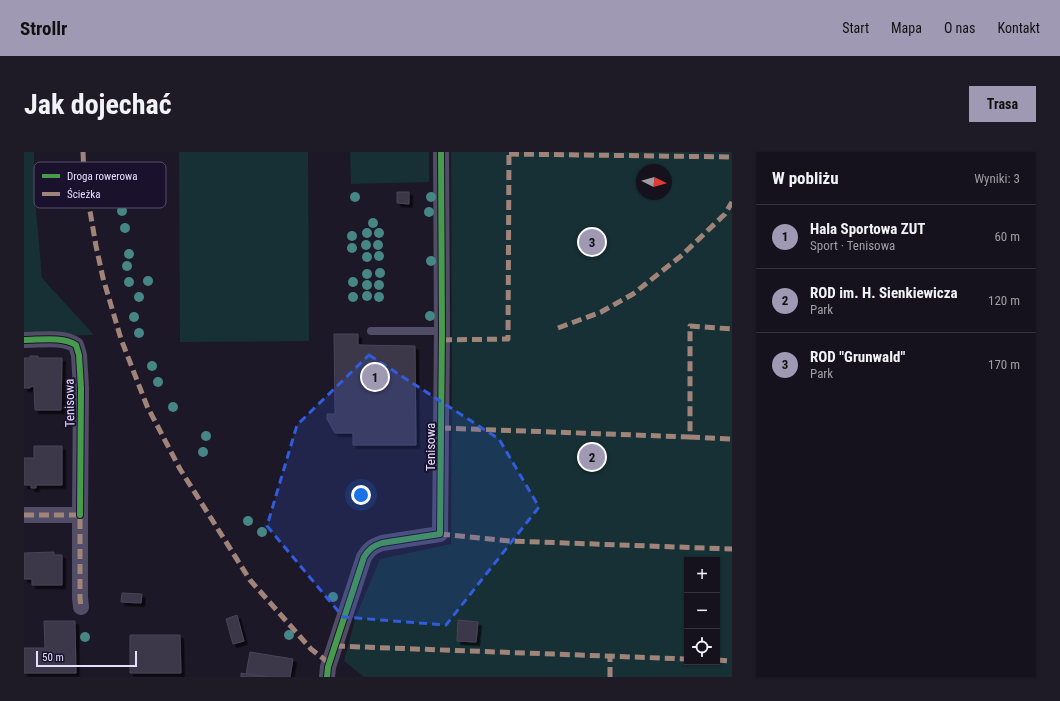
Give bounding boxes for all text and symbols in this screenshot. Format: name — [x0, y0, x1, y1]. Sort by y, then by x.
text: Strollr — [20, 17, 67, 40]
text: Start — [842, 20, 869, 36]
text: Mapa — [891, 20, 922, 36]
text: O nas — [944, 20, 975, 36]
text: Kontakt — [997, 20, 1040, 36]
button: Trasa — [969, 86, 1036, 122]
text: Jak dojechać — [24, 88, 172, 121]
legend — [34, 162, 166, 208]
north arrow — [636, 164, 672, 200]
text: W pobliżu — [772, 168, 839, 188]
text: Droga rowerowa — [67, 170, 138, 183]
text: Wyniki: 3 — [974, 171, 1020, 186]
text: Ścieżka — [67, 188, 101, 201]
text: Hala Sportowa ZUT — [810, 220, 925, 238]
pin: 3 — [579, 227, 605, 257]
text: 1 — [782, 229, 788, 244]
text: 60 m — [994, 229, 1020, 244]
text: Sport · Tenisowa — [810, 238, 895, 253]
text: ROD im. H. Sienkiewicza — [810, 284, 958, 302]
text: 2 — [782, 293, 788, 308]
text: 120 m — [988, 293, 1020, 308]
text: Park — [810, 302, 833, 317]
text: ROD "Grunwald" — [810, 348, 905, 366]
text: 3 — [782, 357, 788, 372]
text: 170 m — [988, 357, 1020, 372]
pin: 1 — [362, 362, 388, 392]
text: Park — [810, 366, 833, 381]
street label: Tenisowa — [62, 379, 77, 427]
street label: Tenisowa — [423, 423, 438, 471]
pin: 2 — [579, 442, 605, 472]
your location — [351, 485, 371, 505]
map controls — [684, 557, 720, 665]
button: + — [684, 557, 720, 593]
button: − — [684, 593, 720, 629]
button: locate — [684, 629, 720, 665]
scale bar — [36, 649, 137, 668]
text: 50 m — [42, 651, 64, 664]

